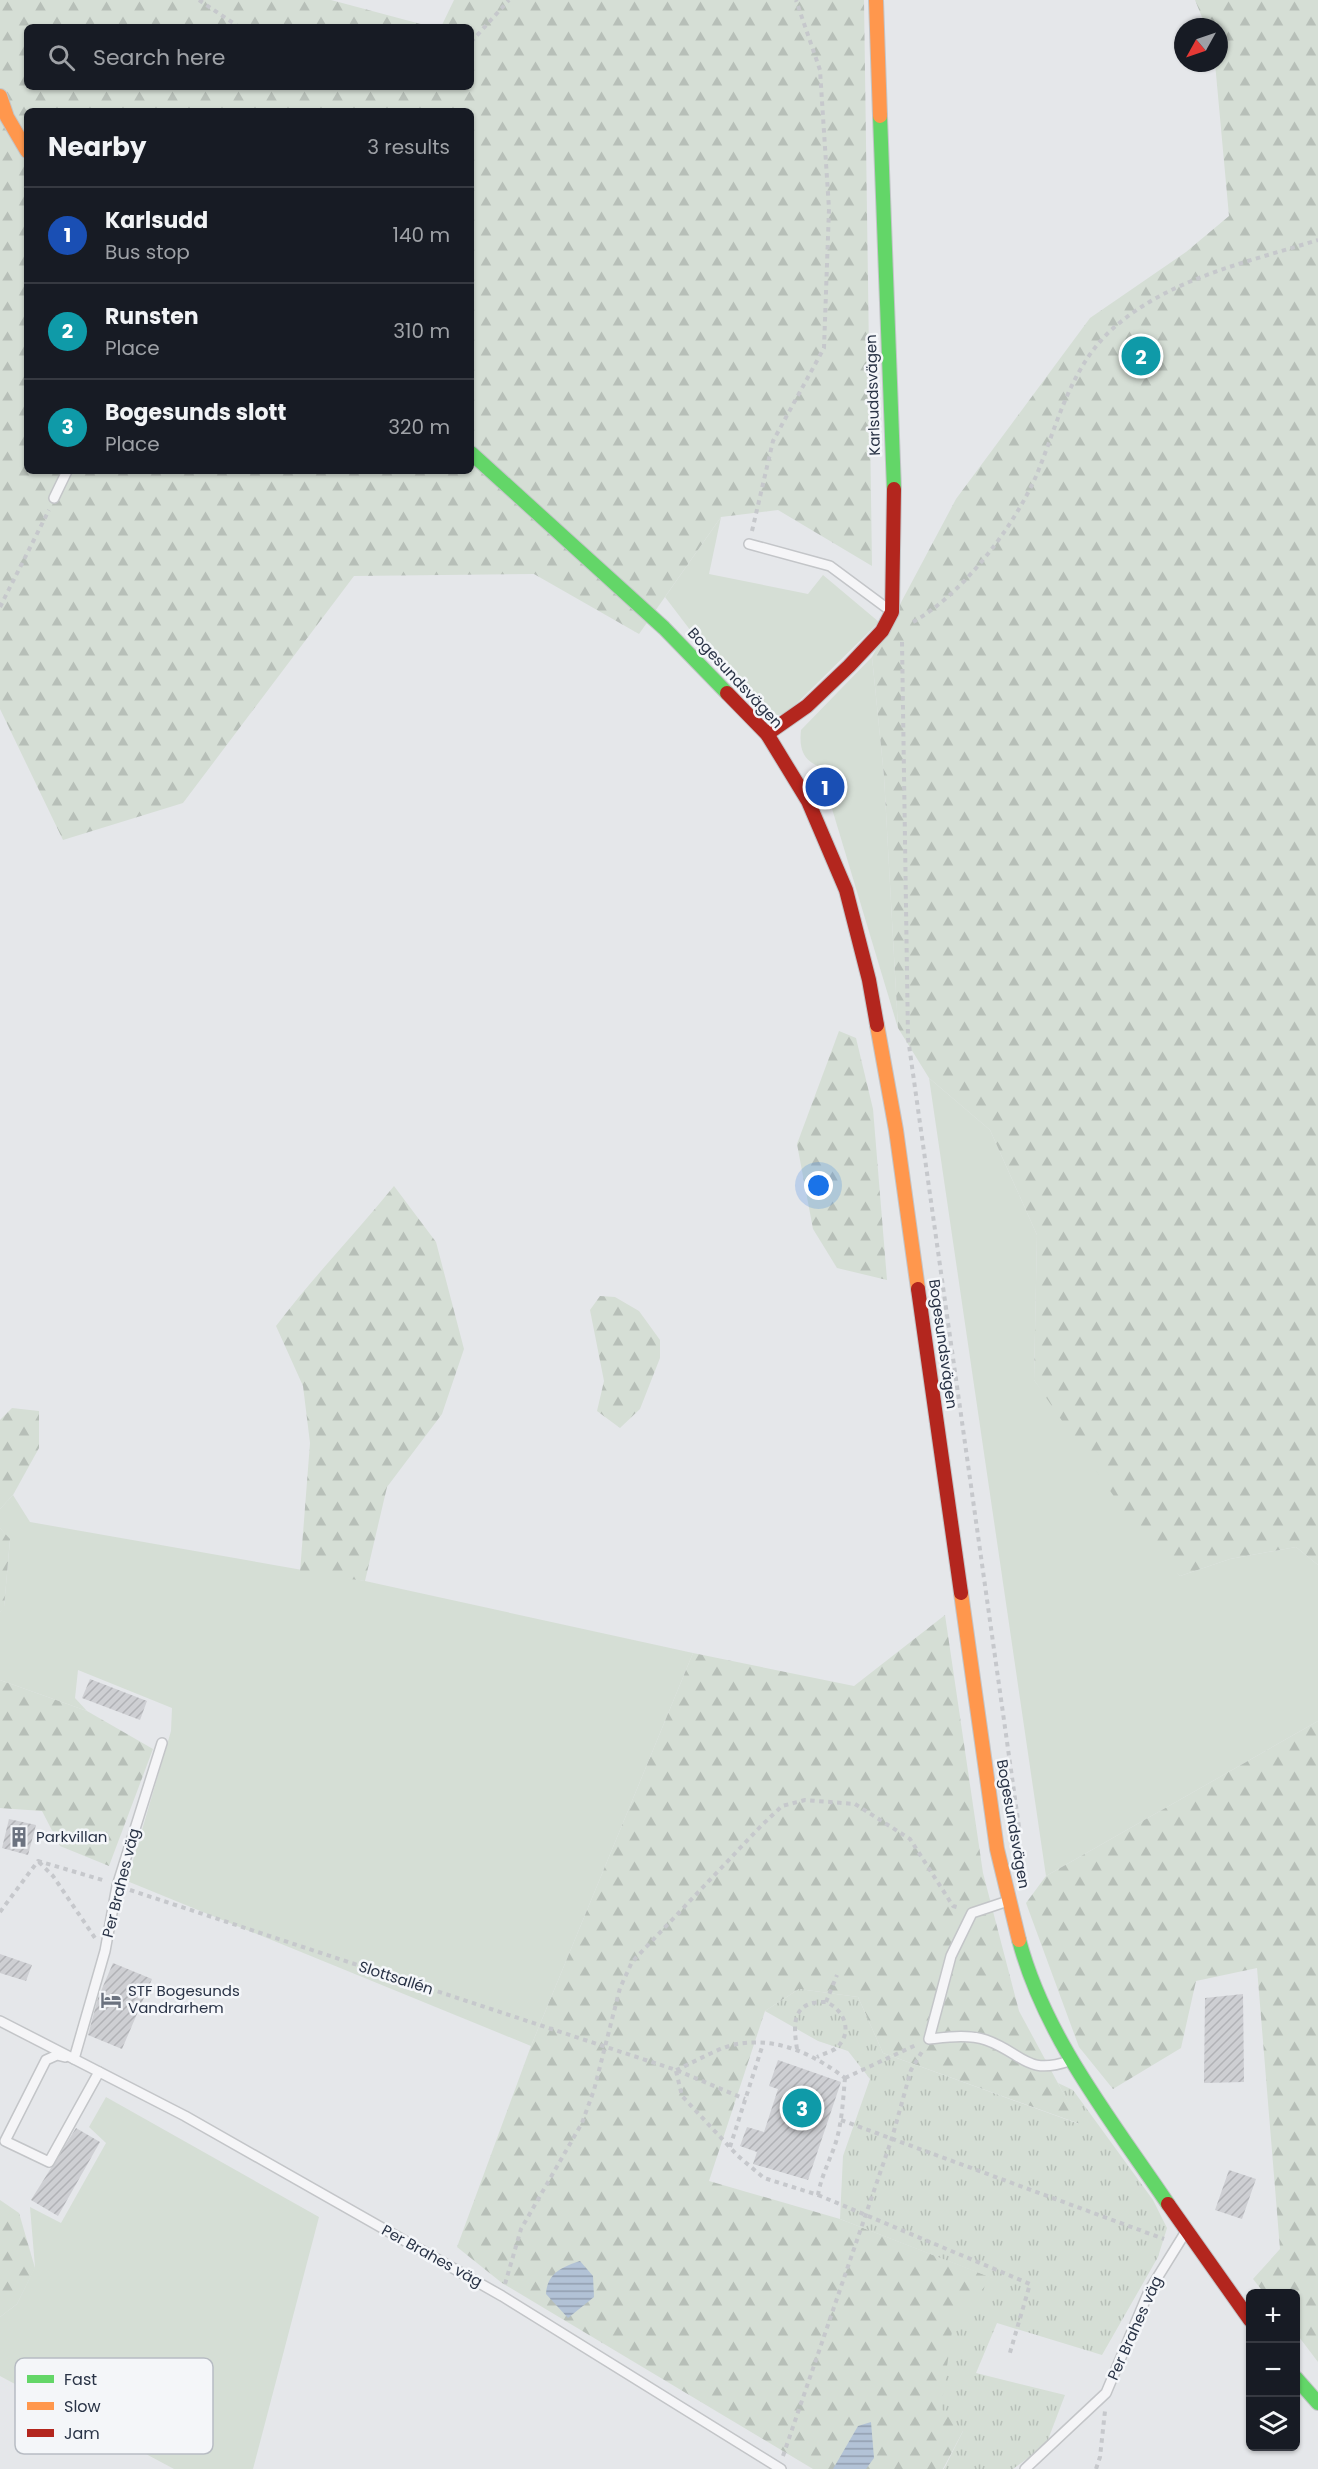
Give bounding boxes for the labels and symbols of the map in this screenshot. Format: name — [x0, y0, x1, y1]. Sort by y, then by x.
north arrow — [1174, 18, 1228, 72]
street label: Karlsuddsvägen — [860, 334, 885, 456]
pin: 2 — [1122, 334, 1160, 378]
street label: Bogesundsvägen — [683, 623, 788, 733]
pin: 1 — [806, 764, 844, 810]
your location — [804, 1171, 833, 1200]
street label: Bogesundsvägen — [924, 1278, 963, 1410]
street label: Bogesundsvägen — [992, 1758, 1035, 1890]
building icon: Parkvillan — [7, 1825, 31, 1849]
place label: Parkvillan — [36, 1826, 107, 1847]
street label: Per Brahes väg — [97, 1826, 144, 1940]
street label: Slottsallén — [356, 1956, 436, 1999]
place label: STF Bogesunds Vandrarhem — [128, 1980, 240, 2018]
hotel icon: STF Bogesunds Vandrarhem — [99, 1988, 123, 2012]
pin: 3 — [782, 2086, 822, 2130]
street label: Per Brahes väg — [378, 2219, 486, 2292]
street label: Per Brahes väg — [1102, 2272, 1167, 2383]
legend — [15, 2358, 213, 2454]
text: Fast — [64, 2368, 97, 2391]
text: Slow — [64, 2395, 101, 2418]
text: Jam — [64, 2422, 100, 2445]

